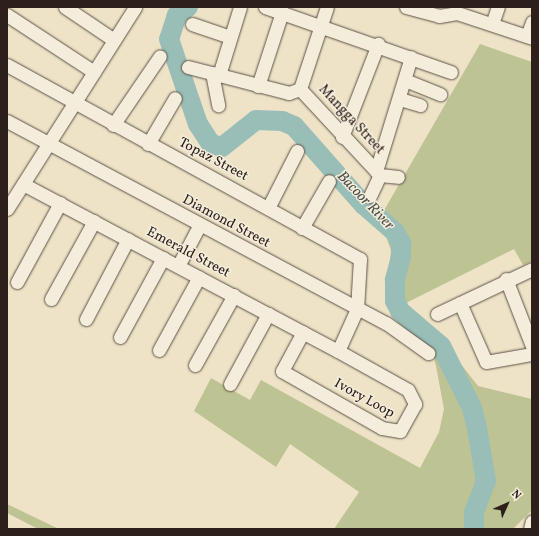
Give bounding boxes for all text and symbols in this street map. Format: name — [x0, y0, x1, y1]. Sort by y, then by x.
street label: Mangga Street — [314, 82, 388, 158]
street label: Topaz Street — [175, 135, 251, 185]
water label: Bacoor River — [333, 168, 397, 234]
street label: Diamond Street — [179, 192, 273, 252]
street label: Emerald Street — [144, 224, 232, 282]
street label: Ivory Loop — [331, 375, 397, 423]
north arrow — [487, 484, 527, 524]
text: N — [508, 487, 524, 503]

